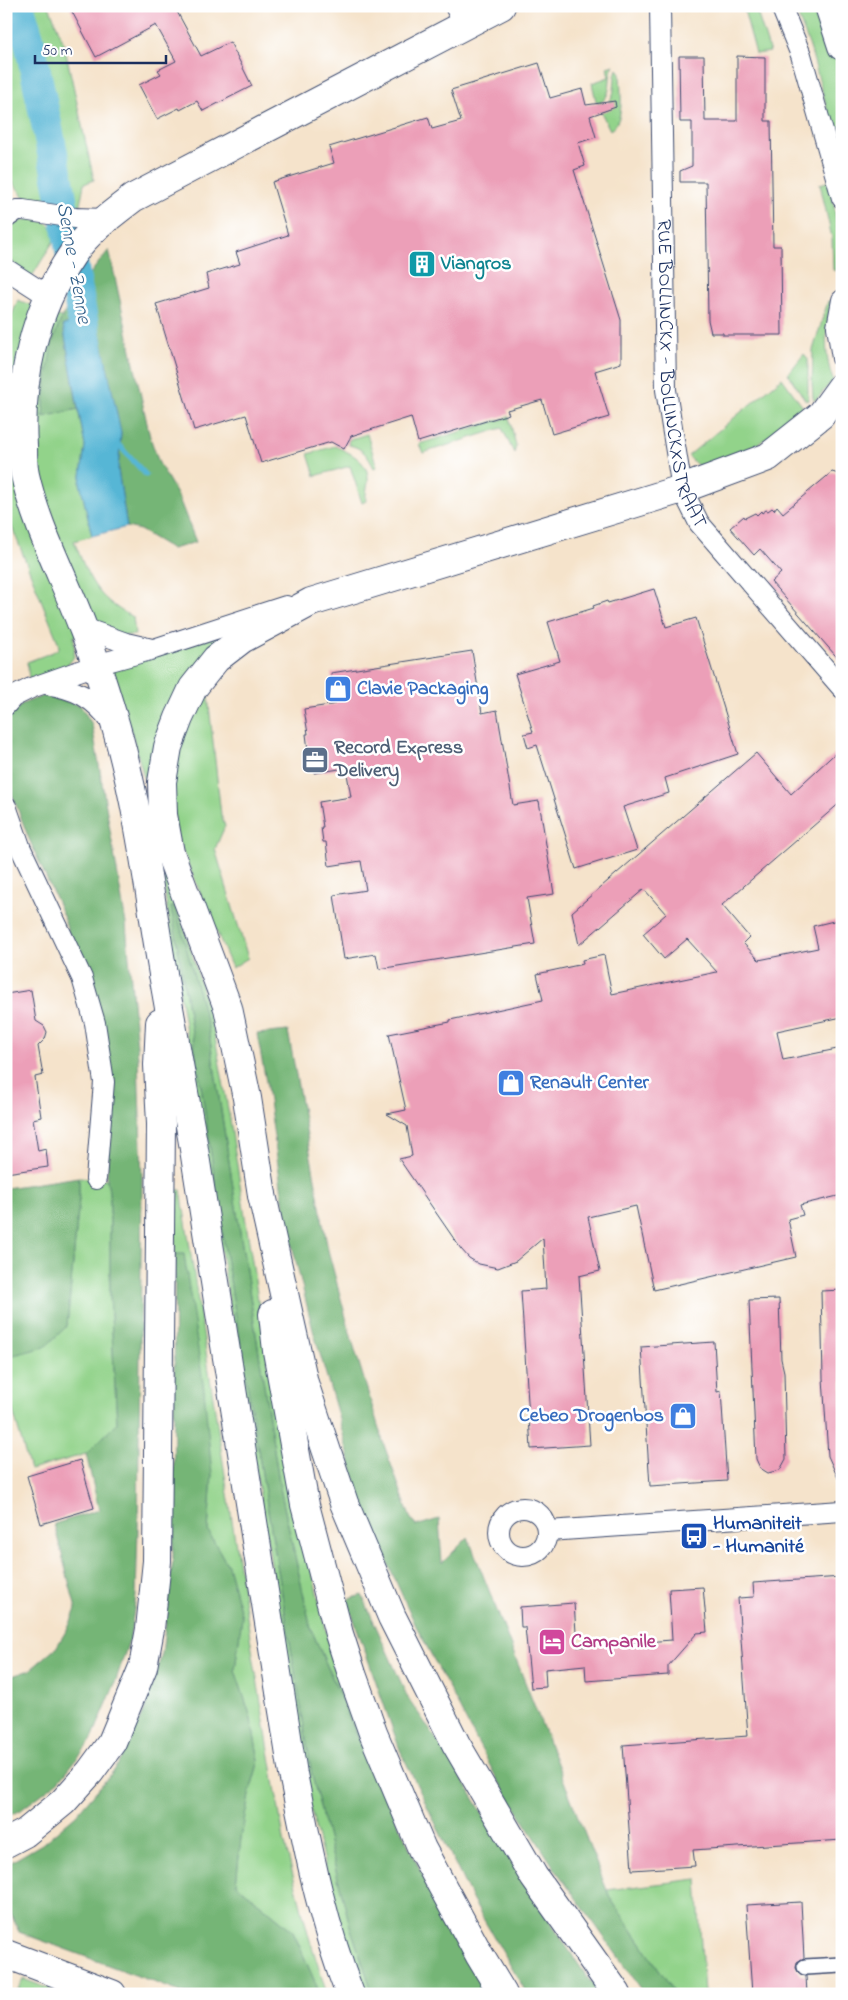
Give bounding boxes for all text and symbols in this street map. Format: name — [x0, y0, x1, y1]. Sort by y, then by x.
scale bar — [35, 32, 166, 64]
text: 50 m — [42, 40, 73, 62]
water label: Senne - Zenne — [48, 200, 99, 328]
street label: RUE BOLLINCKX - BOLLINCKXSTRAAT — [649, 219, 714, 533]
building icon: Viangros — [407, 249, 437, 279]
place label: Viangros — [440, 250, 511, 280]
shop icon: Clavie Packaging — [323, 674, 353, 704]
place label: Clavie Packaging — [357, 675, 489, 705]
place label: Record Express Delivery — [333, 734, 463, 787]
office icon: Record Express Delivery — [300, 745, 330, 775]
shop icon: Renault Center — [496, 1068, 526, 1098]
place label: Renault Center — [530, 1069, 650, 1098]
shop icon: Cebeo Drogenbos — [668, 1401, 698, 1431]
place label: Cebeo Drogenbos — [519, 1402, 664, 1432]
place label: Humaniteit - Humanité — [712, 1510, 805, 1562]
bus stop icon: Humaniteit - Humanité — [679, 1521, 709, 1551]
hotel icon: Campanile — [537, 1627, 567, 1657]
place label: Campanile — [571, 1628, 657, 1657]

